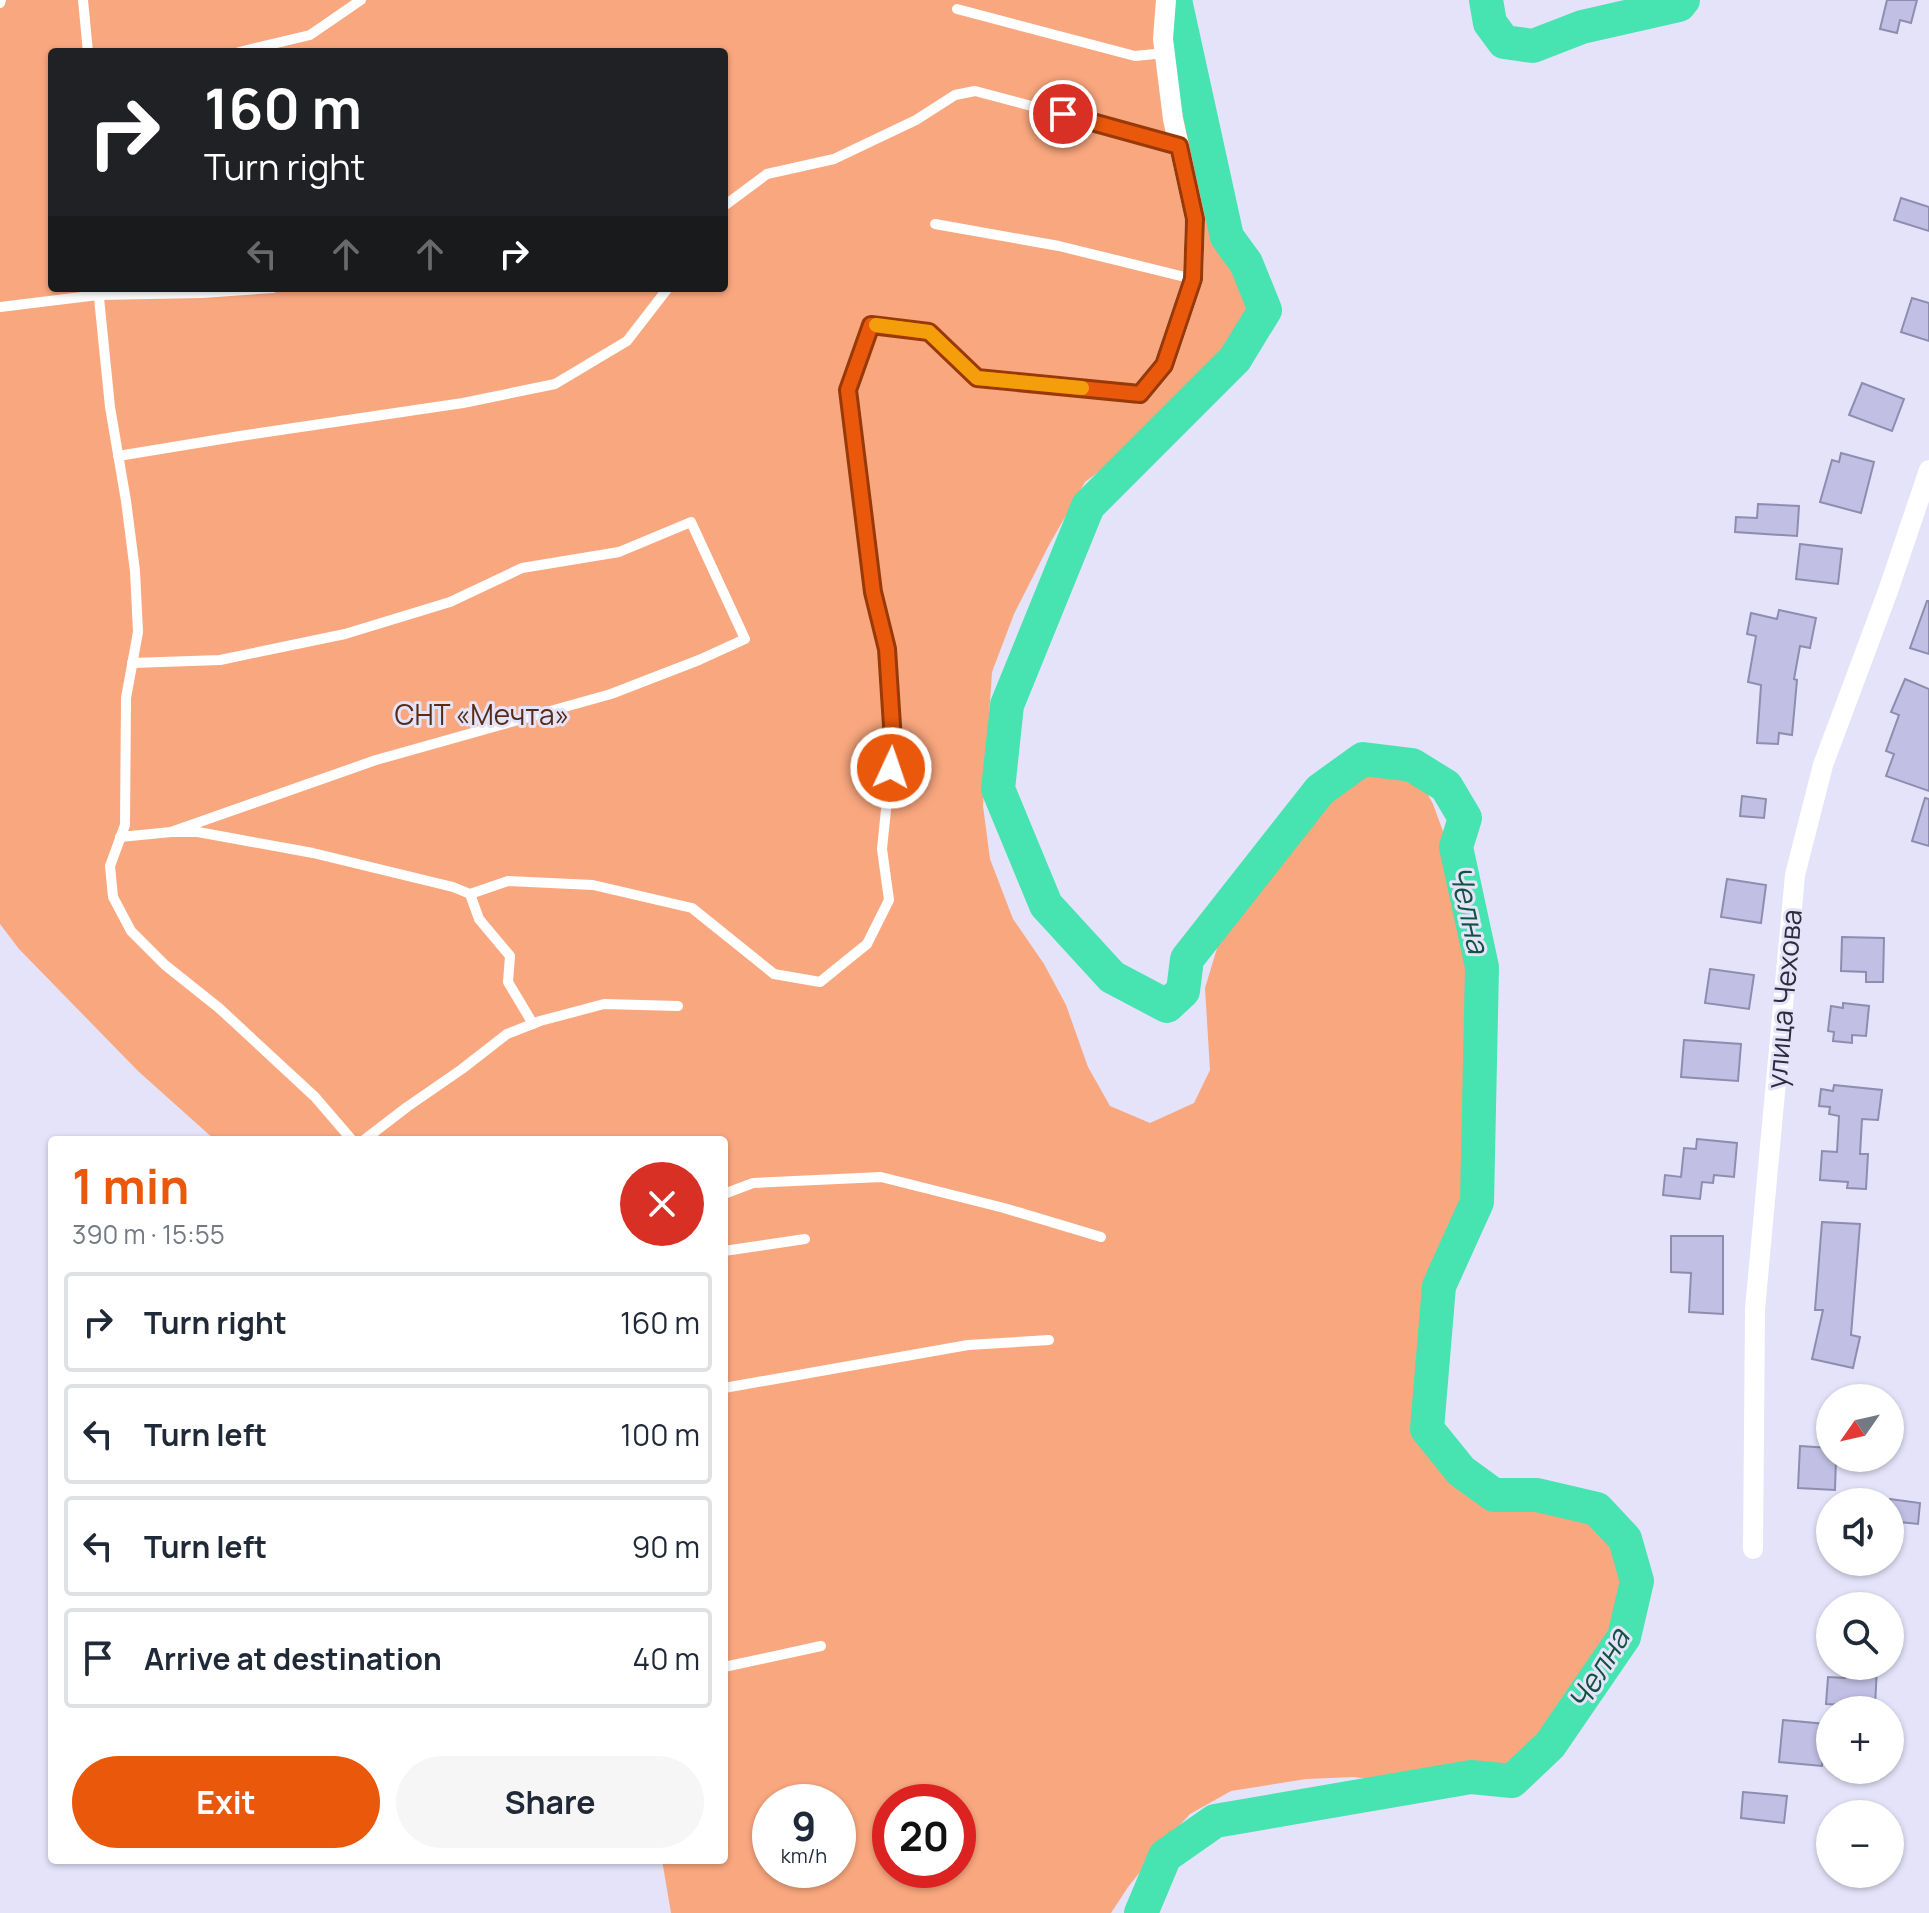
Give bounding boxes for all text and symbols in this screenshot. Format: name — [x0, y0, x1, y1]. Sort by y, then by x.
text: 160 m — [204, 69, 362, 146]
icon: right — [72, 80, 176, 184]
pin — [1029, 80, 1097, 148]
icon: arrive — [1041, 92, 1085, 136]
text: Turn right — [204, 142, 365, 191]
icon: left — [240, 232, 284, 276]
icon: ahead — [324, 232, 368, 276]
icon: ahead — [408, 232, 452, 276]
icon: right — [492, 232, 536, 276]
park label: СНТ «Мечта» — [395, 695, 569, 733]
position arrow — [849, 726, 933, 810]
water label: Челна — [1440, 861, 1500, 958]
street label: улица Чехова — [1756, 908, 1810, 1090]
text: 1 min — [72, 1153, 189, 1218]
button: close — [620, 1162, 704, 1246]
text: 390 m · 15:55 — [72, 1216, 225, 1252]
icon: right — [76, 1300, 120, 1344]
text: Turn right — [144, 1302, 287, 1343]
text: 160 m — [620, 1302, 700, 1343]
north arrow — [1816, 1384, 1904, 1472]
map controls — [1816, 1384, 1904, 1888]
icon: left — [76, 1412, 120, 1456]
text: Turn left — [144, 1414, 267, 1455]
text: 100 m — [620, 1414, 700, 1455]
button: sound — [1816, 1488, 1904, 1576]
icon: left — [76, 1524, 120, 1568]
text: Turn left — [144, 1526, 267, 1567]
text: 90 m — [632, 1526, 700, 1567]
button: search — [1816, 1592, 1904, 1680]
water label: Челна — [1558, 1619, 1639, 1718]
icon: arrive — [76, 1636, 120, 1680]
text: Arrive at destination — [144, 1638, 442, 1679]
text: 40 m — [633, 1638, 700, 1679]
button: + — [1816, 1696, 1904, 1784]
button: Exit — [72, 1756, 380, 1848]
button: Share — [396, 1756, 704, 1848]
speed limit sign: 20 — [872, 1784, 976, 1888]
text: 9 — [792, 1798, 816, 1853]
button: − — [1816, 1800, 1904, 1888]
text: km/h — [781, 1842, 827, 1869]

